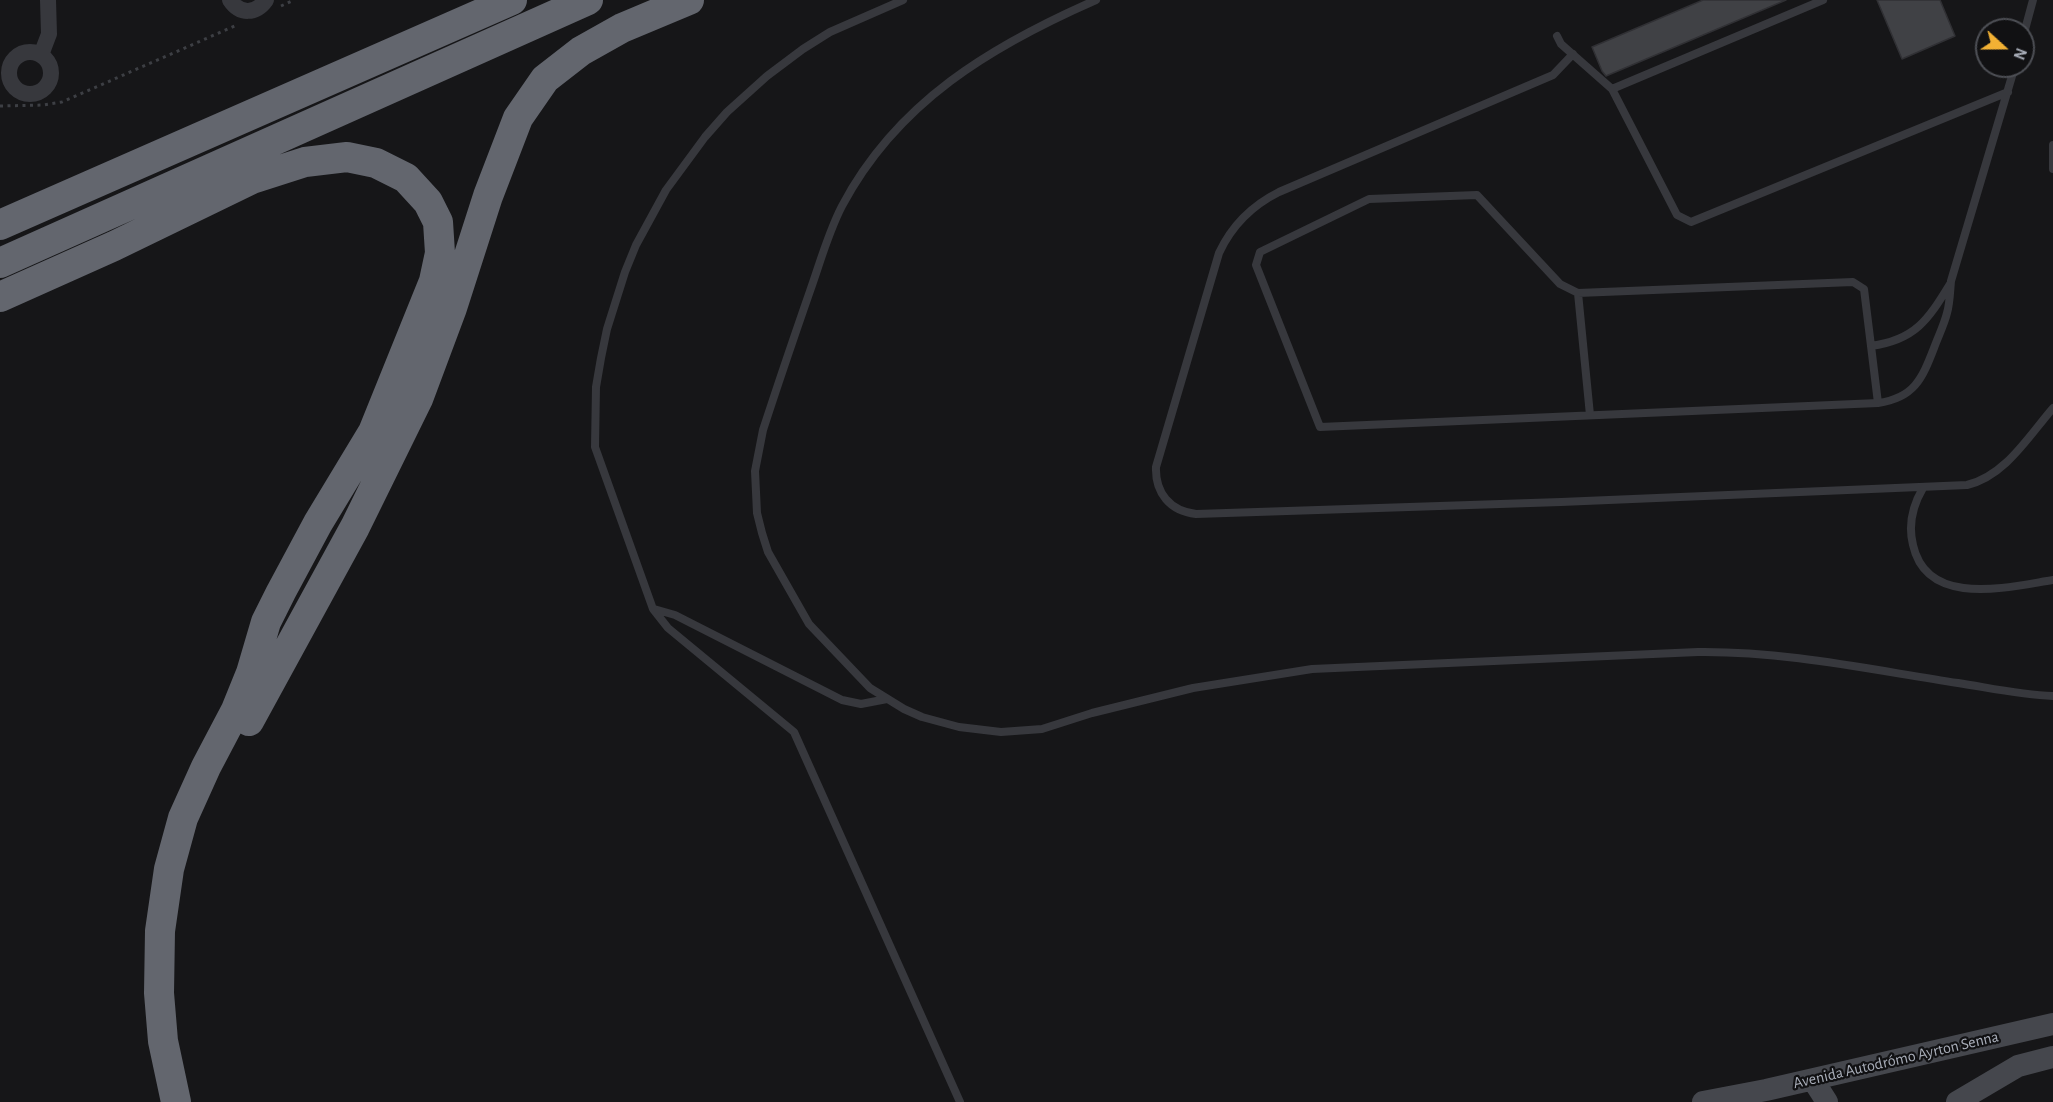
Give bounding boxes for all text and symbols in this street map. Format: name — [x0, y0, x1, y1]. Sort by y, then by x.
north arrow — [1975, 18, 2035, 78]
text: N — [2010, 46, 2029, 62]
street label: Avenida Autodrómo Ayrton Senna — [1791, 1027, 2001, 1093]

